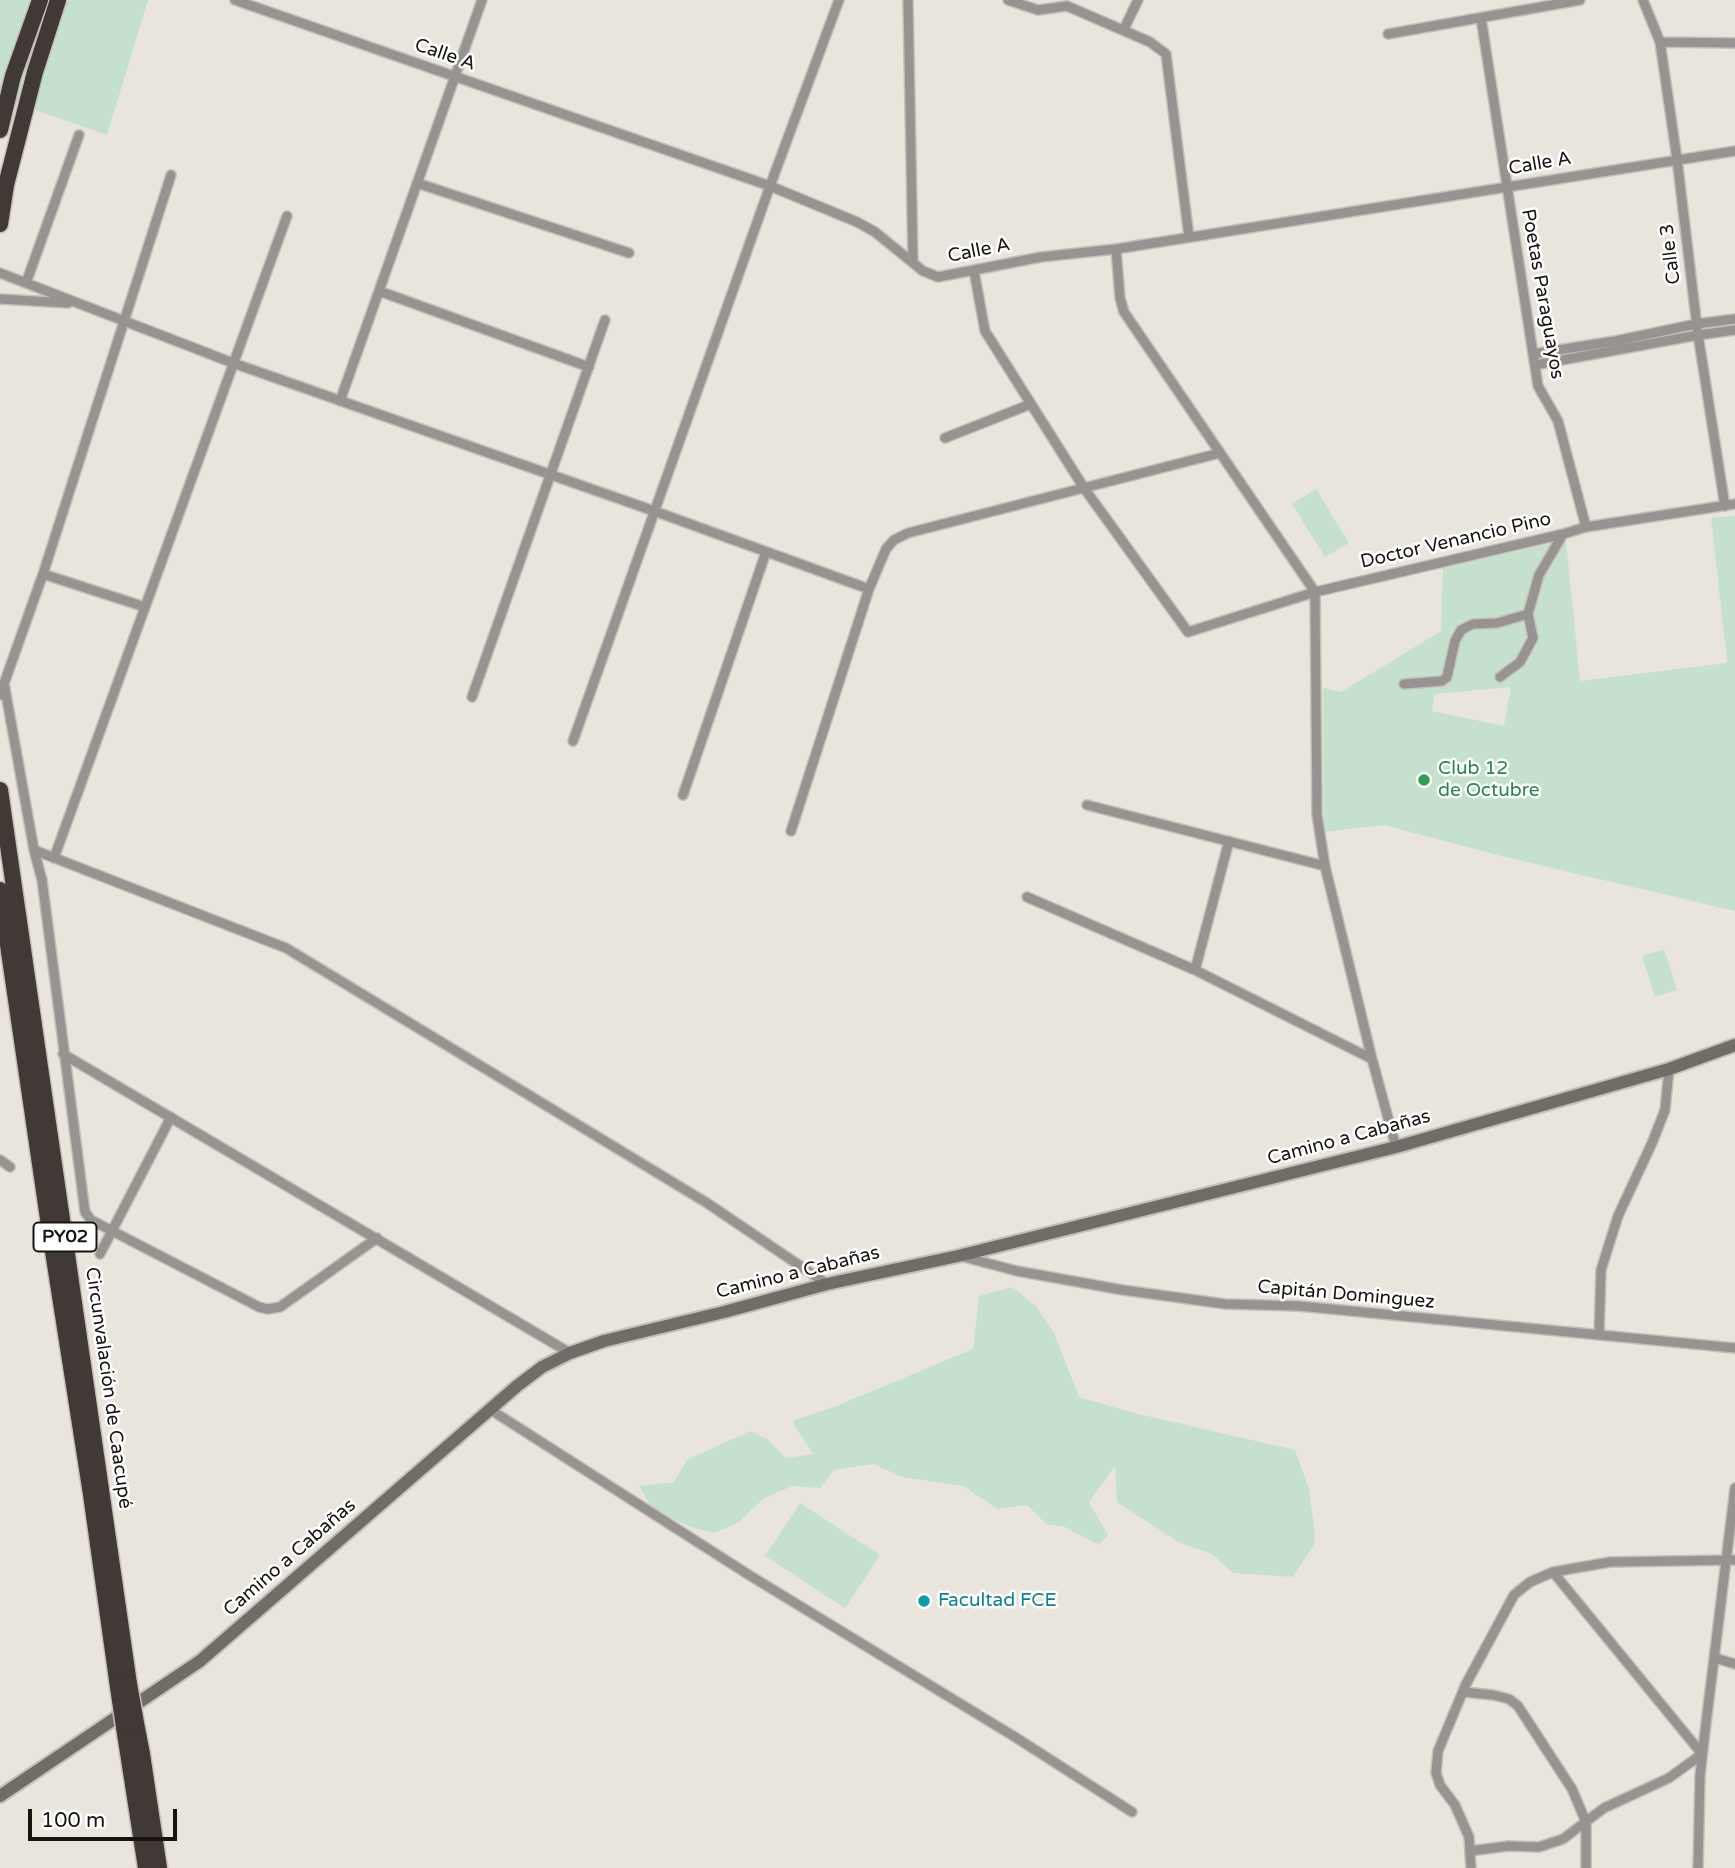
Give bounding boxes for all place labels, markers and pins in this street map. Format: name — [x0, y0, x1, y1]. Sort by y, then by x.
place label: Club 12 de Octubre — [1438, 758, 1539, 802]
marker: Club 12 de Octubre — [1416, 772, 1432, 788]
place label: Facultad FCE — [938, 1590, 1057, 1612]
marker: Facultad FCE — [916, 1593, 932, 1609]

